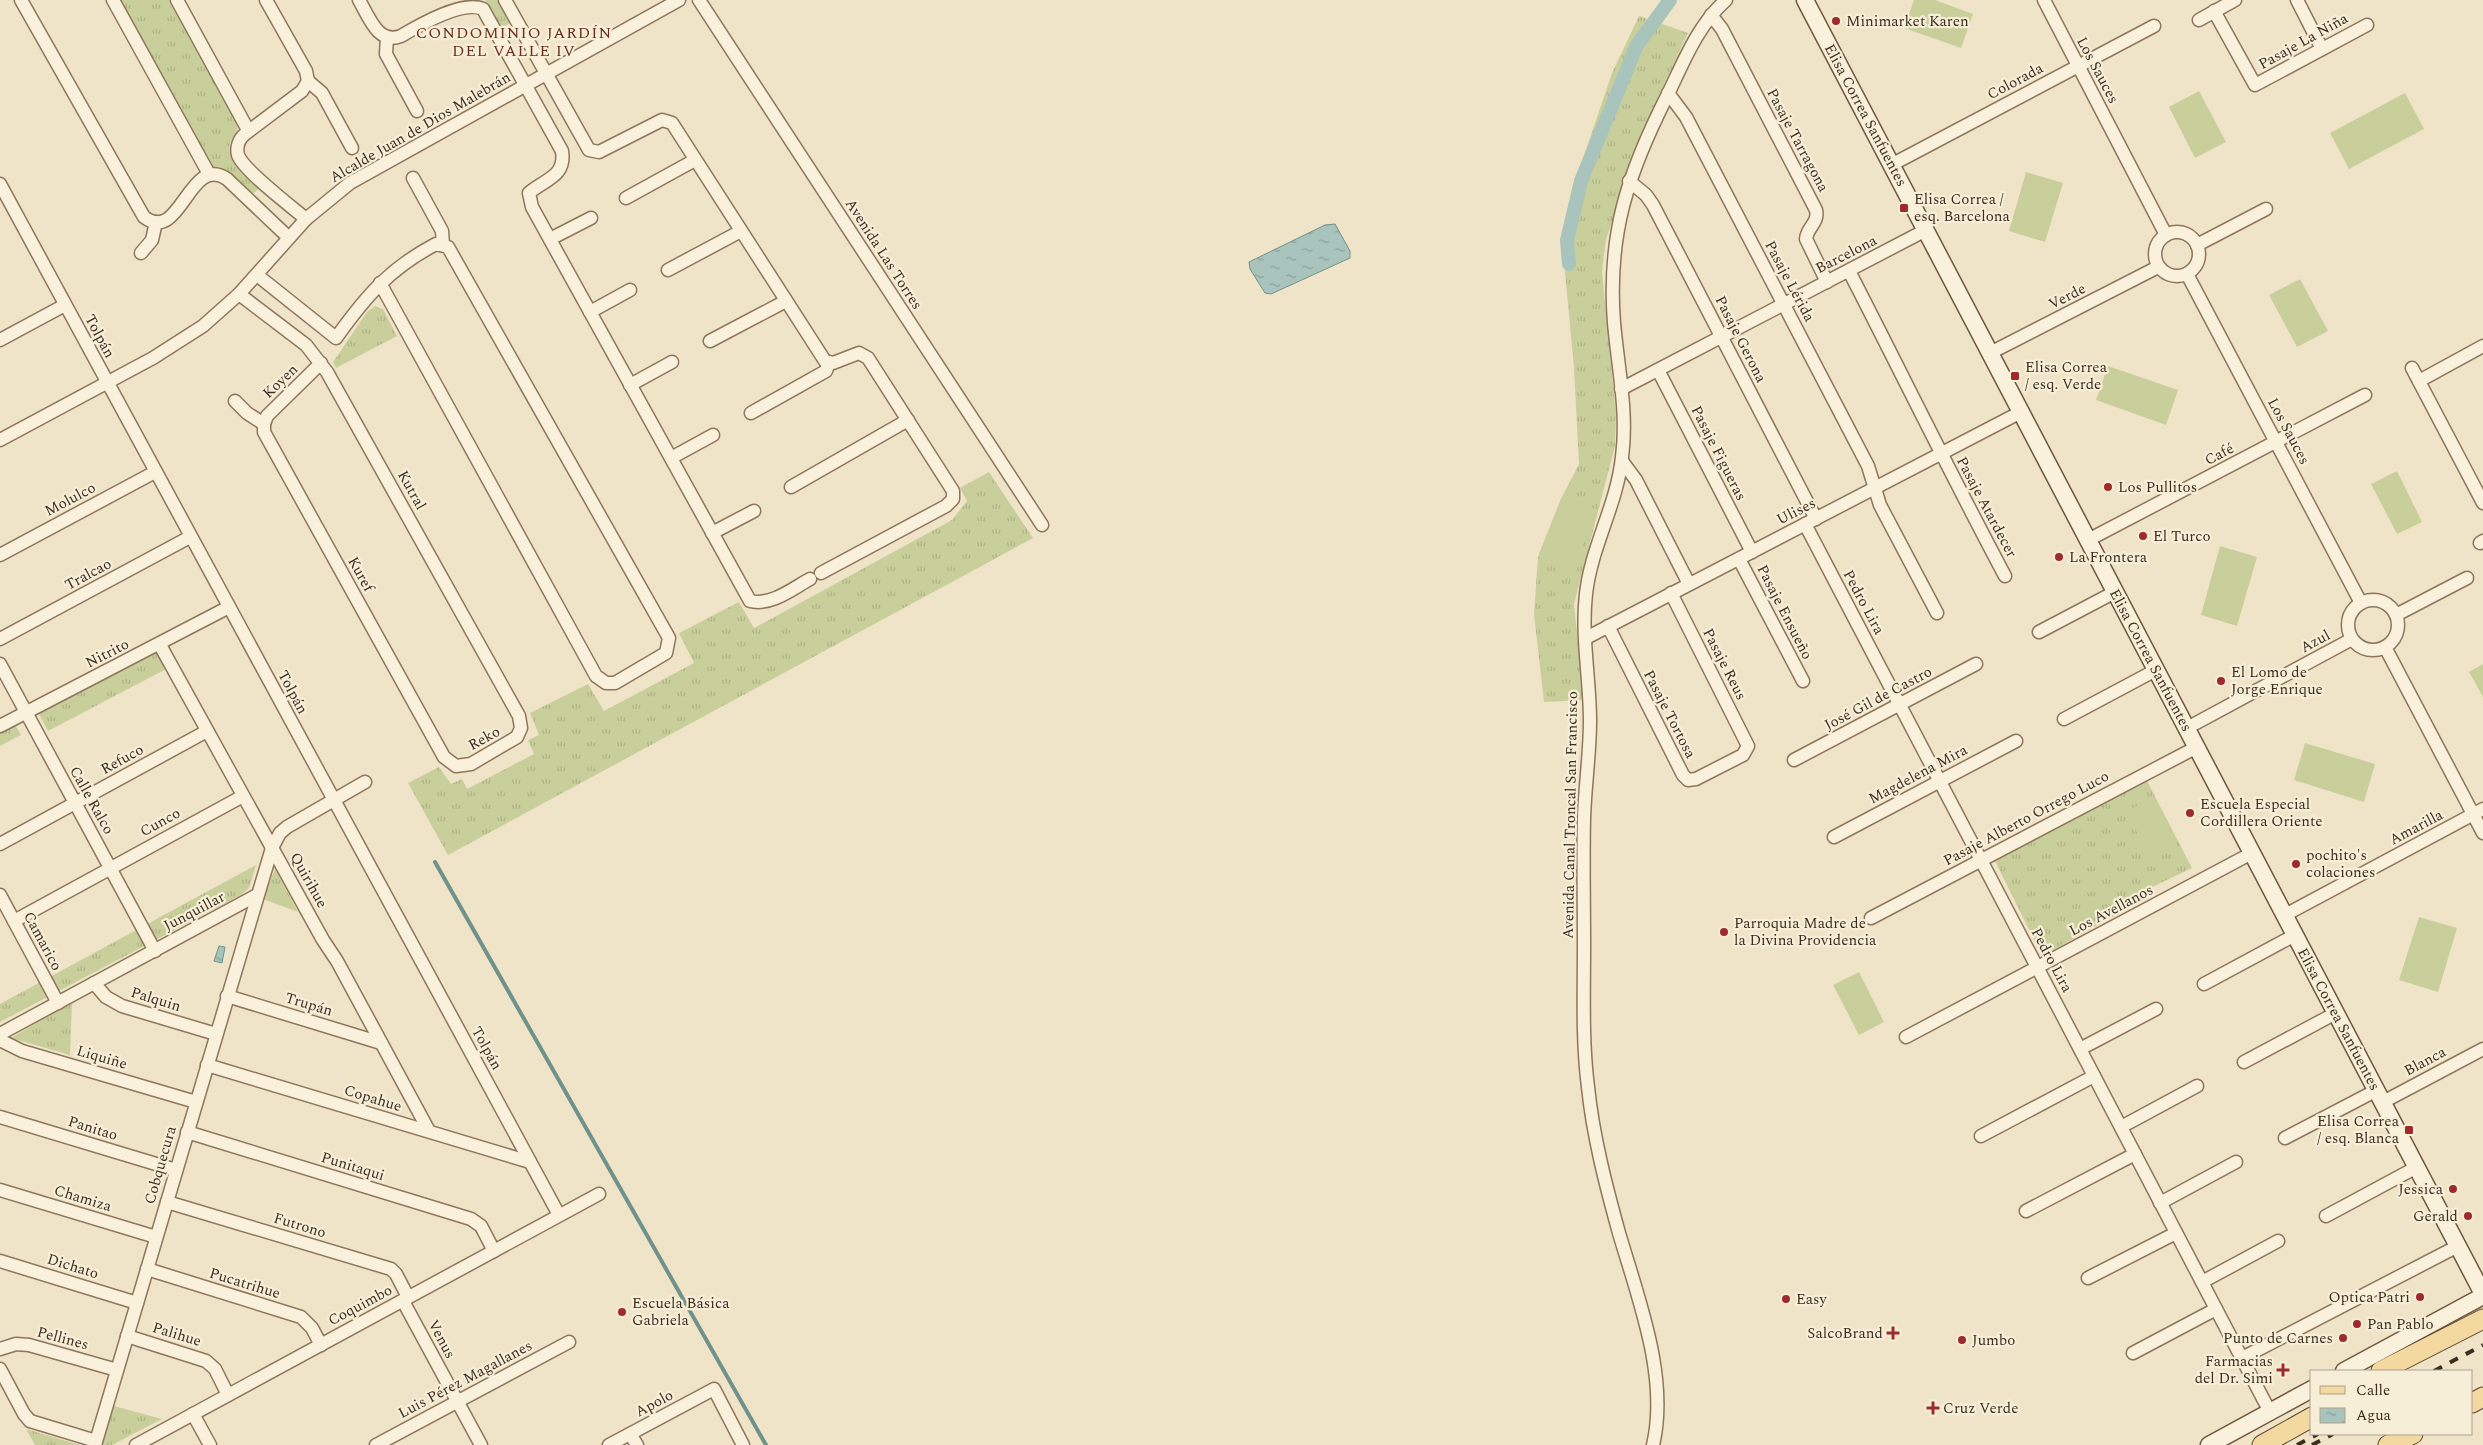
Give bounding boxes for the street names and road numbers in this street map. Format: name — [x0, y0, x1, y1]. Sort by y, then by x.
street label: Pasaje La Niña — [2254, 7, 2353, 76]
street label: Los Sauces — [2070, 33, 2125, 108]
street label: Elisa Correa Sanfuentes — [1818, 40, 1913, 191]
street label: Colorada — [1983, 57, 2048, 106]
street label: Alcalde Juan de Dios Malebrán — [325, 66, 515, 189]
street label: Pasaje Tarragona — [1761, 84, 1835, 197]
street label: Avenida Las Torres — [839, 194, 928, 314]
street label: Barcelona — [1812, 229, 1881, 280]
street label: Pasaje Lérida — [1758, 236, 1821, 327]
street label: Verde — [2045, 277, 2090, 316]
street label: Pasaje Gerona — [1709, 292, 1773, 387]
street label: Tolpán — [78, 310, 121, 362]
street label: Koyen — [257, 358, 304, 404]
street label: Los Sauces — [2261, 394, 2316, 469]
street label: Pasaje Figueras — [1685, 402, 1752, 505]
street label: Café — [2200, 437, 2238, 472]
street label: Pasaje Atardecer — [1950, 453, 2023, 562]
street label: Kutral — [391, 466, 432, 514]
street label: Molulco — [41, 476, 100, 523]
street label: Ulises — [1773, 492, 1820, 531]
street label: Kuref — [342, 552, 381, 598]
street label: Tralcao — [61, 553, 116, 596]
street label: Pasaje Ensueño — [1751, 561, 1818, 664]
street label: Pedro Lira — [1837, 566, 1891, 639]
street label: Elisa Correa Sanfuentes — [2103, 585, 2198, 736]
street label: Pasaje Reus — [1697, 624, 1753, 704]
street label: Azul — [2296, 624, 2334, 659]
street label: Nitrito — [81, 633, 133, 674]
street label: José Gil de Castro — [1820, 660, 1936, 737]
street label: Tolpán — [271, 666, 314, 718]
street label: Pasaje Tortosa — [1637, 666, 1702, 763]
street label: Avenida Canal Troncal San Francisco — [1557, 691, 1584, 939]
street label: Reko — [464, 720, 504, 757]
street label: Refuco — [97, 738, 148, 781]
street label: Magdelena Mira — [1865, 738, 1972, 810]
street label: Calle Ralco — [63, 762, 120, 839]
street label: Pasaje Alberto Orrego Luco — [1939, 765, 2113, 872]
street label: Cunco — [136, 802, 185, 843]
street label: Amarilla — [2385, 803, 2448, 851]
street label: Quirihue — [284, 848, 333, 912]
street label: Los Avellanos — [2065, 879, 2157, 942]
street label: Junquillar — [160, 886, 229, 937]
street label: Camarico — [17, 907, 68, 975]
street label: Pedro Lira — [2025, 924, 2079, 997]
street label: Elisa Correa Sanfuentes — [2291, 944, 2386, 1095]
street label: Palquin — [128, 981, 184, 1018]
street label: Trupán — [282, 986, 336, 1023]
street label: Tolpán — [465, 1022, 508, 1074]
street label: Liquiñe — [74, 1039, 130, 1076]
street label: Blanca — [2400, 1040, 2451, 1082]
street label: Copahue — [341, 1079, 405, 1118]
street label: Panitao — [65, 1110, 120, 1147]
street label: Cobquecura — [138, 1123, 183, 1207]
street label: Punitaqui — [318, 1146, 388, 1187]
street label: Chamiza — [51, 1179, 115, 1218]
street label: Futrono — [271, 1207, 329, 1244]
street label: Dichato — [44, 1248, 102, 1285]
street label: Pucatrihue — [207, 1262, 283, 1305]
street label: Coquimbo — [324, 1279, 396, 1332]
street label: Palihue — [150, 1316, 204, 1353]
street label: Venus — [422, 1316, 461, 1363]
street label: Pellines — [35, 1321, 91, 1356]
street label: Luis Pérez Magallanes — [394, 1334, 536, 1425]
street label: Apolo — [631, 1384, 677, 1423]

